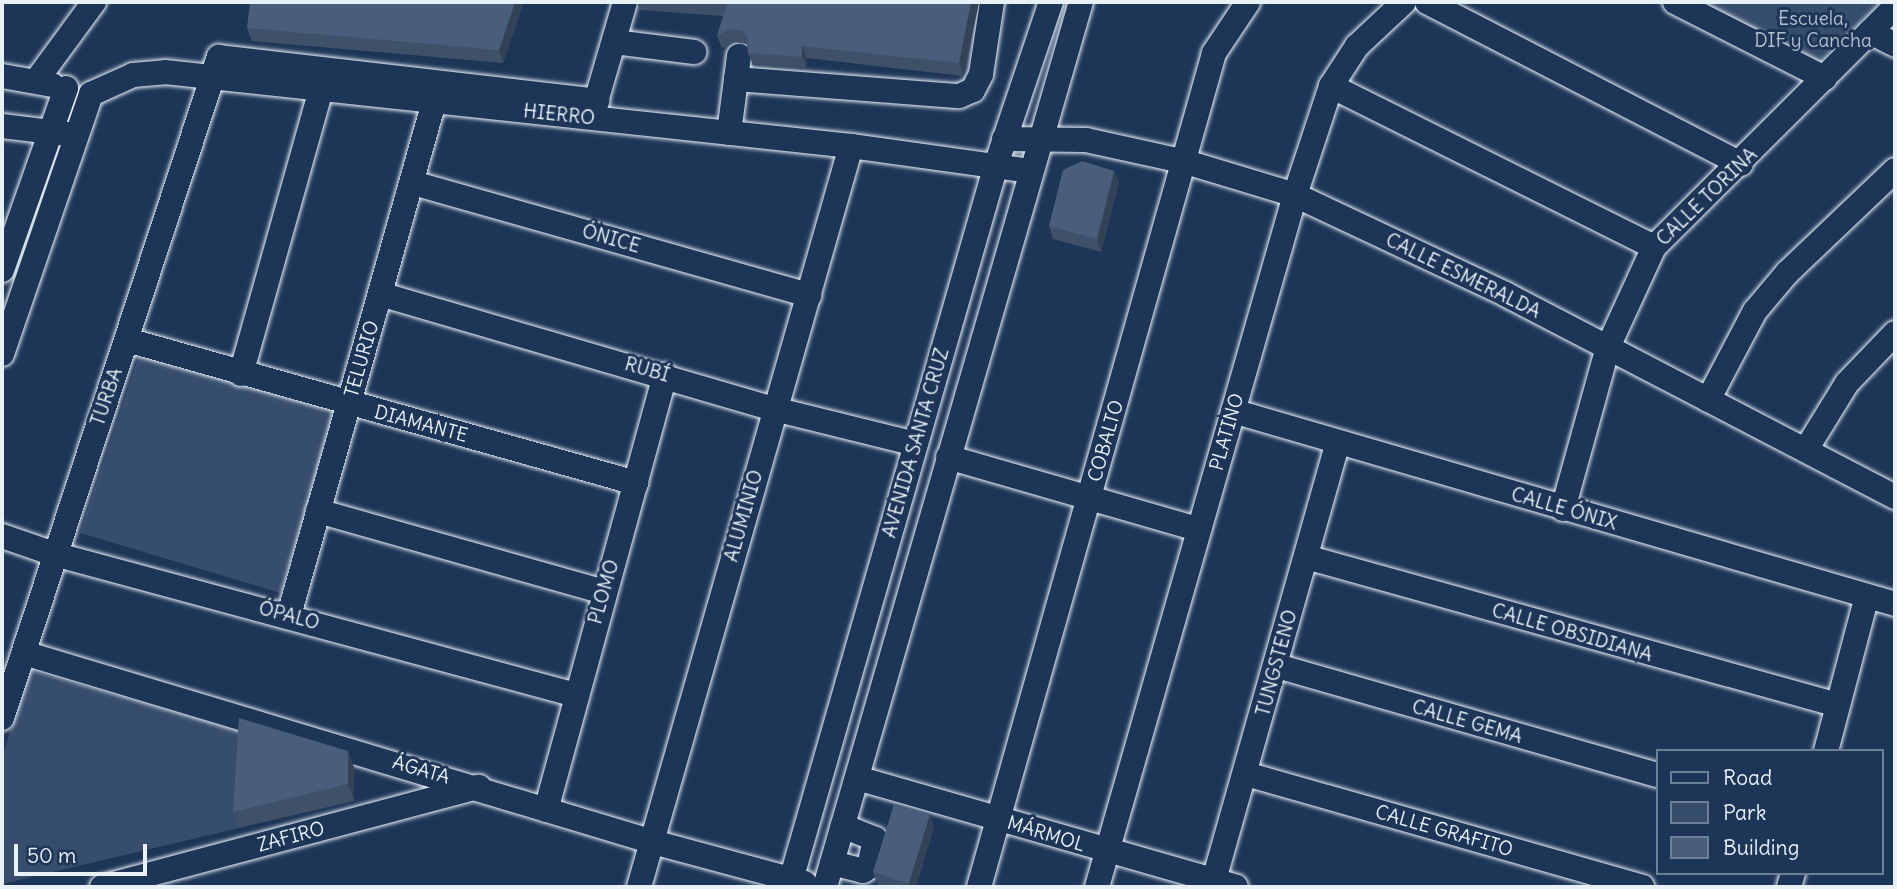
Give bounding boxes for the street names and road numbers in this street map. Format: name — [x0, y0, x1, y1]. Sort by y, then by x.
street label: HIERRO — [522, 100, 596, 130]
street label: CALLE TORINA — [1652, 143, 1762, 251]
street label: ÓNICE — [579, 220, 643, 258]
street label: CALLE ESMERALDA — [1382, 229, 1544, 323]
street label: TELURIO — [340, 318, 384, 400]
street label: AVENIDA SANTA CRUZ — [878, 345, 954, 541]
street label: RUBÍ — [622, 353, 672, 387]
street label: TURBA — [87, 365, 127, 429]
street label: PLATINO — [1205, 391, 1249, 473]
street label: COBALTO — [1083, 397, 1129, 485]
street label: DIAMANTE — [372, 401, 470, 447]
street label: ALUMINIO — [720, 467, 768, 565]
street label: CALLE ÓNIX — [1508, 483, 1620, 535]
street label: PLOMO — [584, 557, 624, 627]
street label: ÓPALO — [256, 597, 322, 635]
street label: CALLE OBSIDIANA — [1489, 599, 1655, 667]
street label: TUNGSTENO — [1252, 607, 1302, 719]
street label: CALLE GEMA — [1409, 695, 1525, 749]
street label: ÁGATA — [390, 751, 452, 789]
street label: CALLE GRAFITO — [1373, 800, 1515, 862]
street label: MÁRMOL — [1004, 811, 1088, 857]
street label: ZAFIRO — [255, 817, 327, 857]

